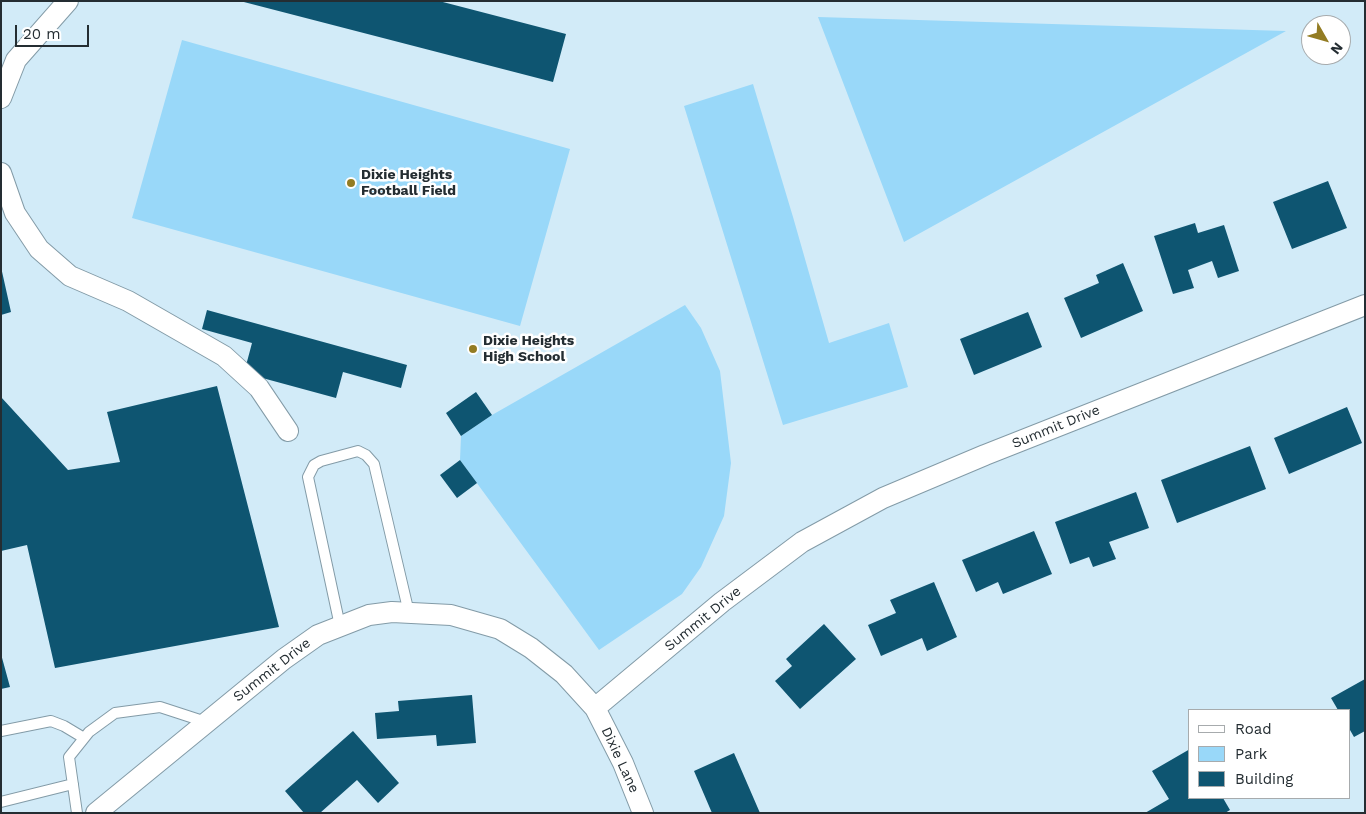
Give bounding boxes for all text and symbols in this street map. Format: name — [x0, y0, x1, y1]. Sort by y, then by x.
scale bar — [18, 15, 91, 47]
north arrow — [1301, 15, 1351, 65]
text: 20 m — [23, 25, 61, 43]
text: N — [1328, 40, 1347, 58]
place label: Dixie Heights Football Field — [361, 167, 456, 200]
marker: Dixie Heights Football Field — [345, 177, 357, 189]
place label: Dixie Heights High School — [483, 333, 574, 366]
marker: Dixie Heights High School — [467, 343, 479, 355]
street label: Summit Drive — [1010, 402, 1102, 452]
street label: Summit Drive — [661, 583, 745, 655]
street label: Summit Drive — [230, 635, 314, 705]
legend — [1188, 709, 1351, 799]
text: Road — [1235, 720, 1272, 738]
street label: Dixie Lane — [597, 724, 643, 796]
text: Park — [1235, 745, 1267, 763]
text: Building — [1235, 770, 1293, 788]

